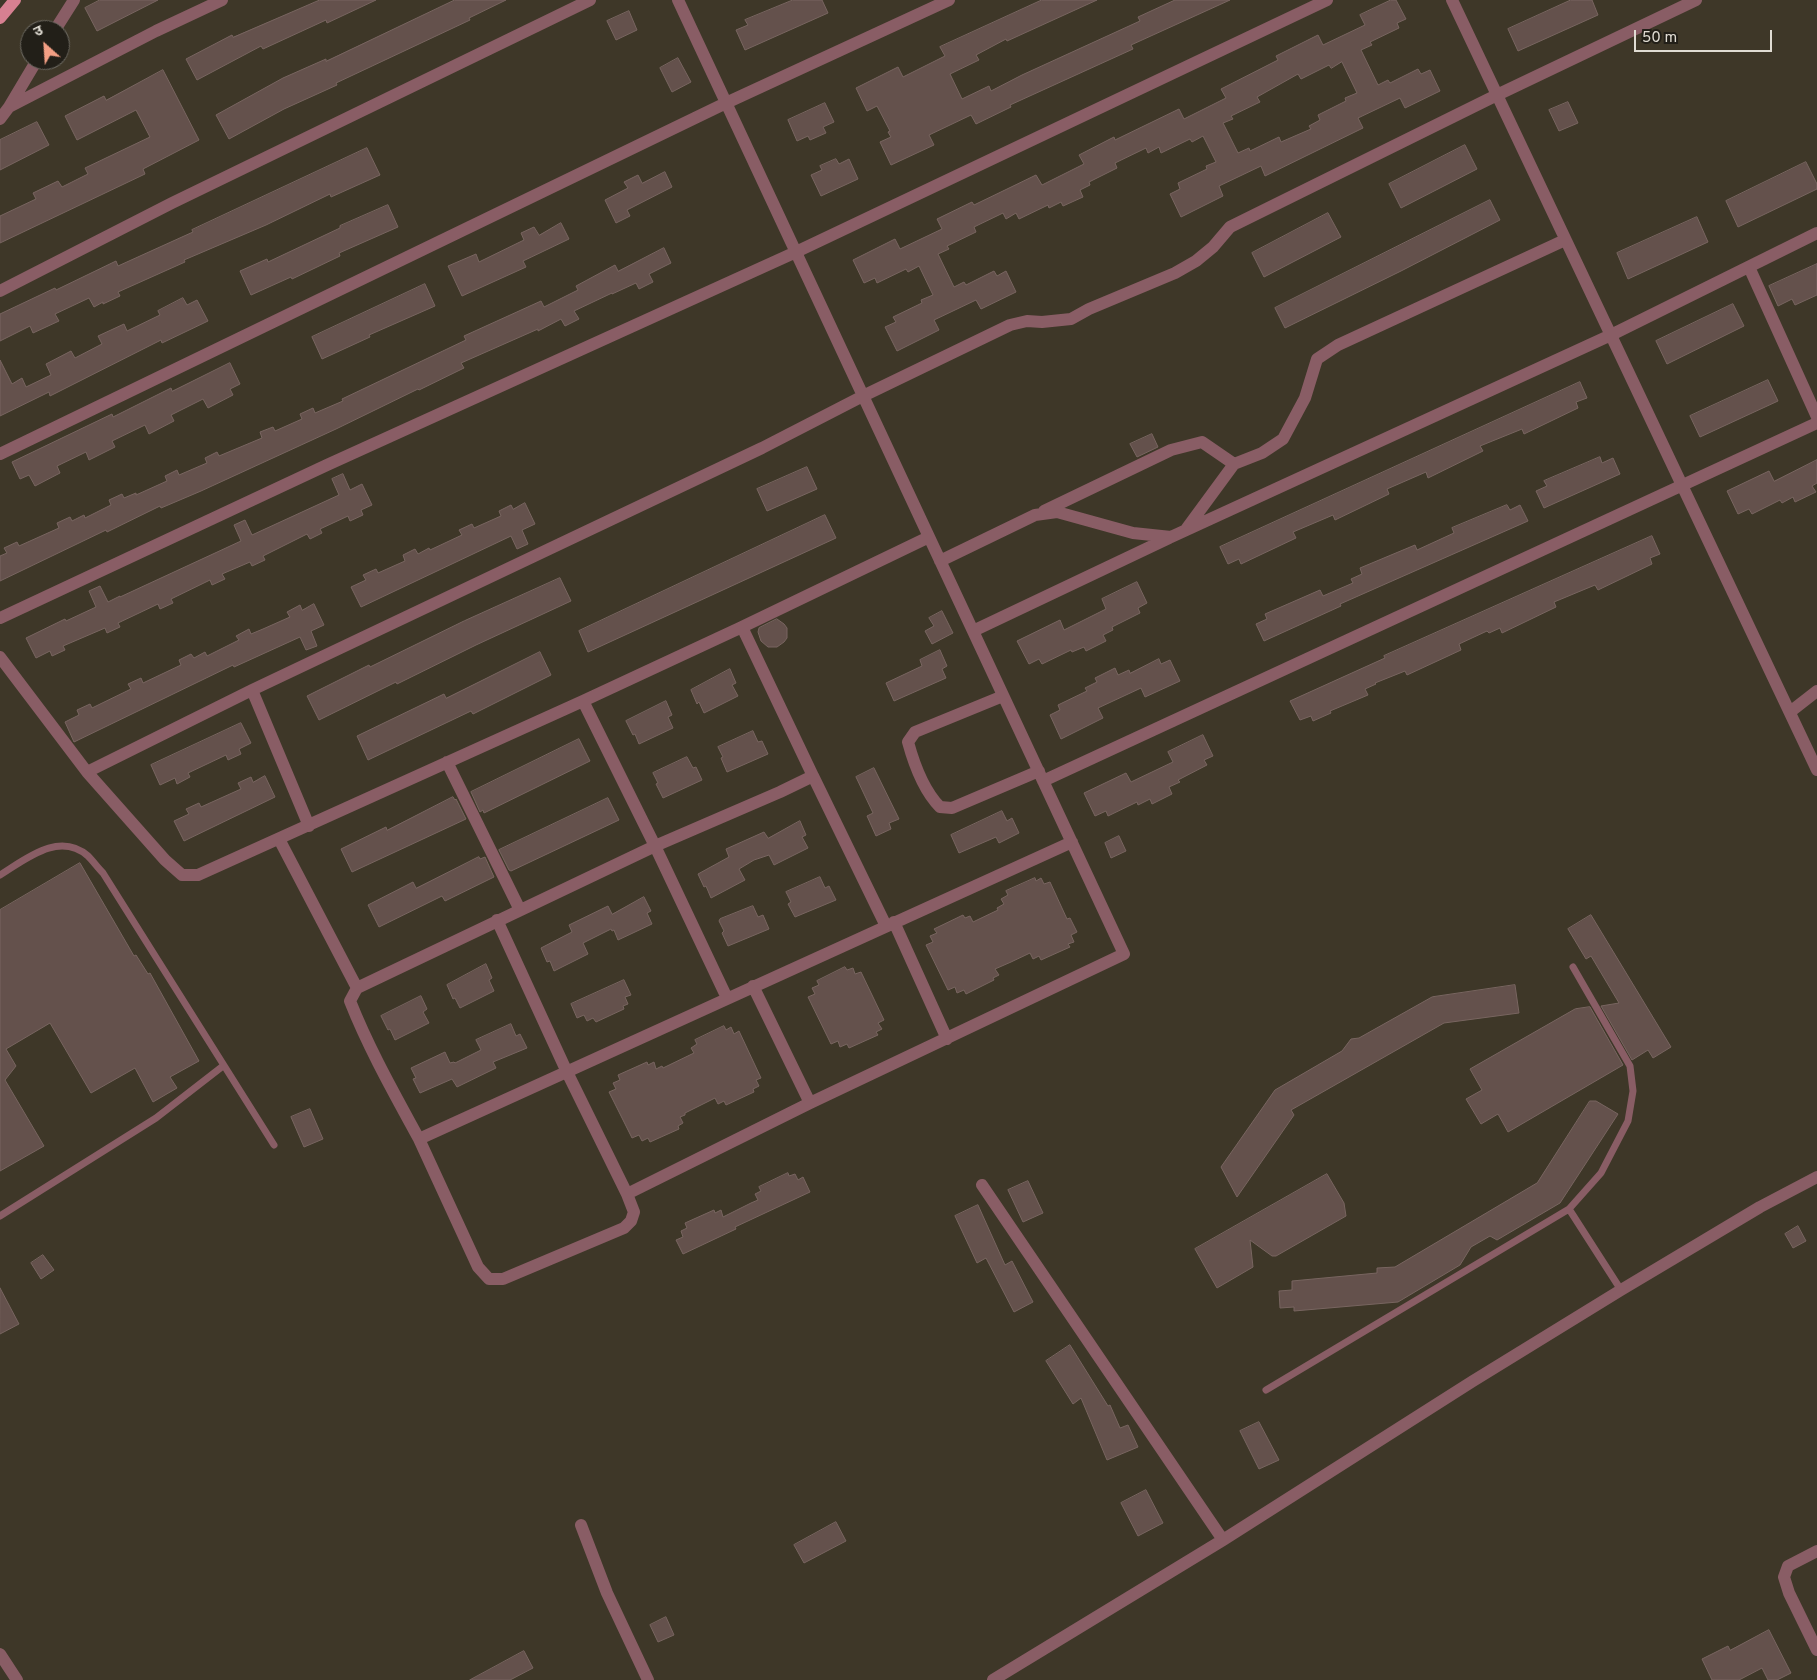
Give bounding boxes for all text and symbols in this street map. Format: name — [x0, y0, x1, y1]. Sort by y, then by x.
north arrow — [20, 20, 70, 70]
scale bar — [1637, 20, 1774, 52]
text: उ — [31, 23, 46, 41]
text: 50 m — [1642, 29, 1677, 48]

